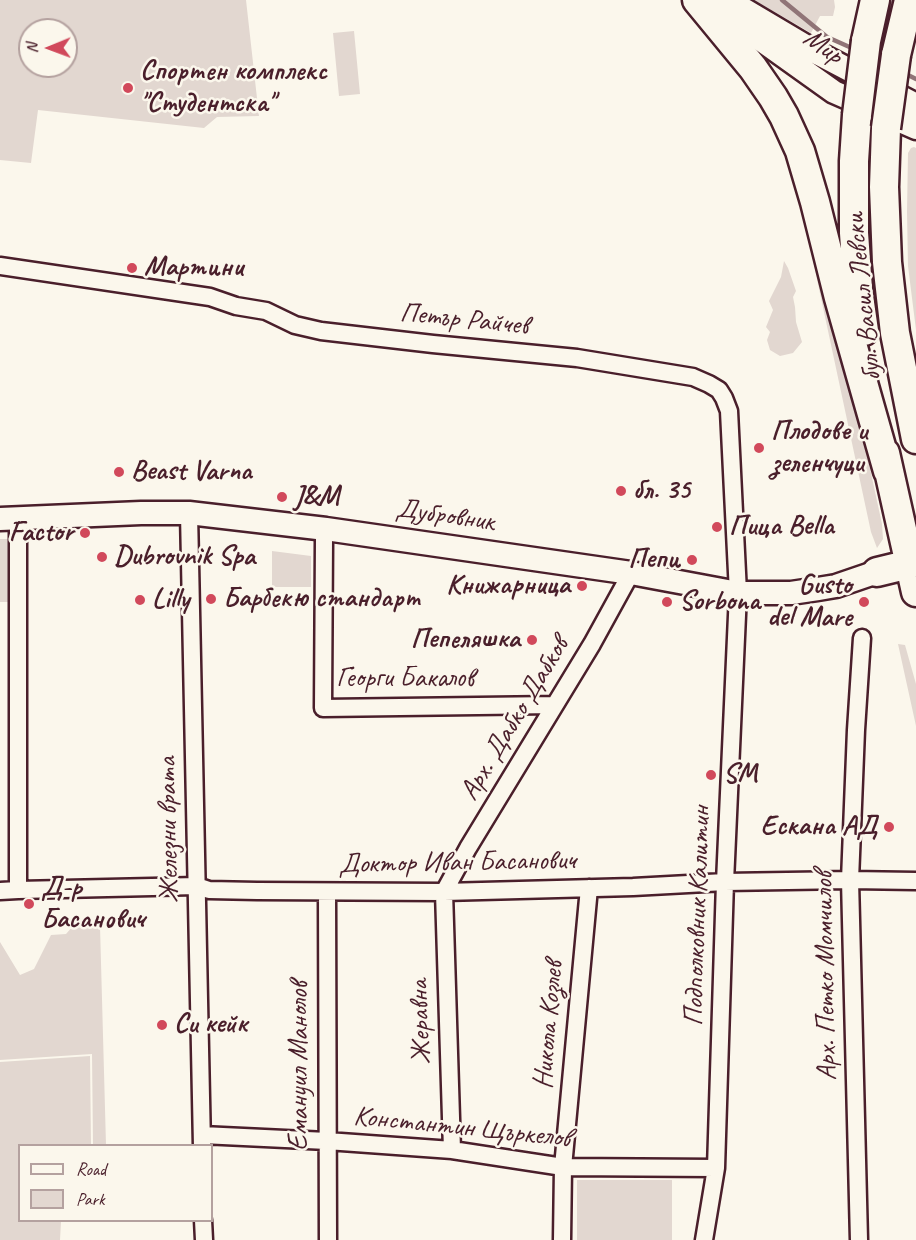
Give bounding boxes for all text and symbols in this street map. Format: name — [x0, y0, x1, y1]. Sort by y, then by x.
north arrow — [18, 18, 78, 78]
street label: Мир — [797, 22, 849, 72]
text: N — [22, 43, 42, 53]
place label: Спортен комплекс "Студентска" — [140, 55, 327, 121]
marker: Спортен комплекс "Студентска" — [121, 81, 135, 95]
street label: бул. Васил Левски — [838, 211, 890, 383]
place label: Мартини — [144, 251, 243, 285]
marker: Мартини — [125, 261, 139, 275]
street label: Петър Райчев — [398, 297, 530, 343]
place label: Плодове и зеленчуци — [771, 415, 867, 481]
marker: Плодове и зеленчуци — [752, 441, 766, 455]
place label: Beast Varna — [131, 455, 252, 489]
marker: Beast Varna — [112, 465, 126, 479]
place label: бл. 35 — [633, 474, 690, 508]
place label: J&M — [294, 480, 339, 514]
marker: бл. 35 — [614, 484, 628, 498]
marker: J&M — [275, 490, 289, 504]
street label: Дубровник — [394, 492, 496, 540]
place label: Пица Bella — [729, 510, 834, 544]
place label: Factor — [9, 516, 73, 550]
marker: Пица Bella — [710, 520, 724, 534]
marker: Factor — [78, 526, 92, 540]
place label: Dubrovnik Spa — [114, 540, 255, 574]
place label: Пепи — [628, 543, 680, 577]
marker: Dubrovnik Spa — [95, 550, 109, 564]
marker: Пепи — [685, 553, 699, 567]
place label: Книжарница — [446, 569, 570, 603]
place label: Gusto del Mare — [767, 569, 852, 635]
marker: Книжарница — [575, 579, 589, 593]
place label: Барбекю стандарт — [223, 582, 421, 616]
place label: Lilly — [152, 583, 189, 617]
place label: Sorbona — [679, 585, 760, 619]
marker: Барбекю стандарт — [204, 592, 218, 606]
marker: Lilly — [133, 593, 147, 607]
marker: Sorbona — [660, 595, 674, 609]
marker: Gusto del Mare — [857, 595, 871, 609]
place label: Пепеляшка — [411, 623, 520, 657]
street label: Арх. Дабко Дабков — [453, 631, 577, 807]
marker: Пепеляшка — [525, 633, 539, 647]
street label: Георги Бакалов — [336, 662, 474, 696]
street label: Железни врата — [151, 757, 187, 903]
place label: SM — [723, 758, 757, 792]
marker: SM — [704, 768, 718, 782]
street label: Подполковник Калитин — [677, 805, 719, 1027]
place label: Ескана АД — [760, 810, 877, 844]
marker: Ескана АД — [882, 820, 896, 834]
street label: Доктор Иван Басанович — [338, 844, 576, 882]
place label: Д-р Басанович — [41, 871, 145, 937]
street label: Арх. Петко Момчилов — [807, 871, 845, 1081]
marker: Д-р Басанович — [22, 897, 36, 911]
street label: Никола Козлев — [527, 960, 571, 1090]
street label: Жеравна — [403, 979, 439, 1065]
street label: Емануил Манолов — [283, 981, 317, 1151]
place label: Си кейк — [174, 1008, 247, 1042]
marker: Си кейк — [155, 1018, 169, 1032]
street label: Константин Щъркелов — [352, 1100, 572, 1156]
legend — [18, 1144, 213, 1222]
text: Road — [76, 1158, 106, 1180]
text: Park — [76, 1188, 105, 1210]

